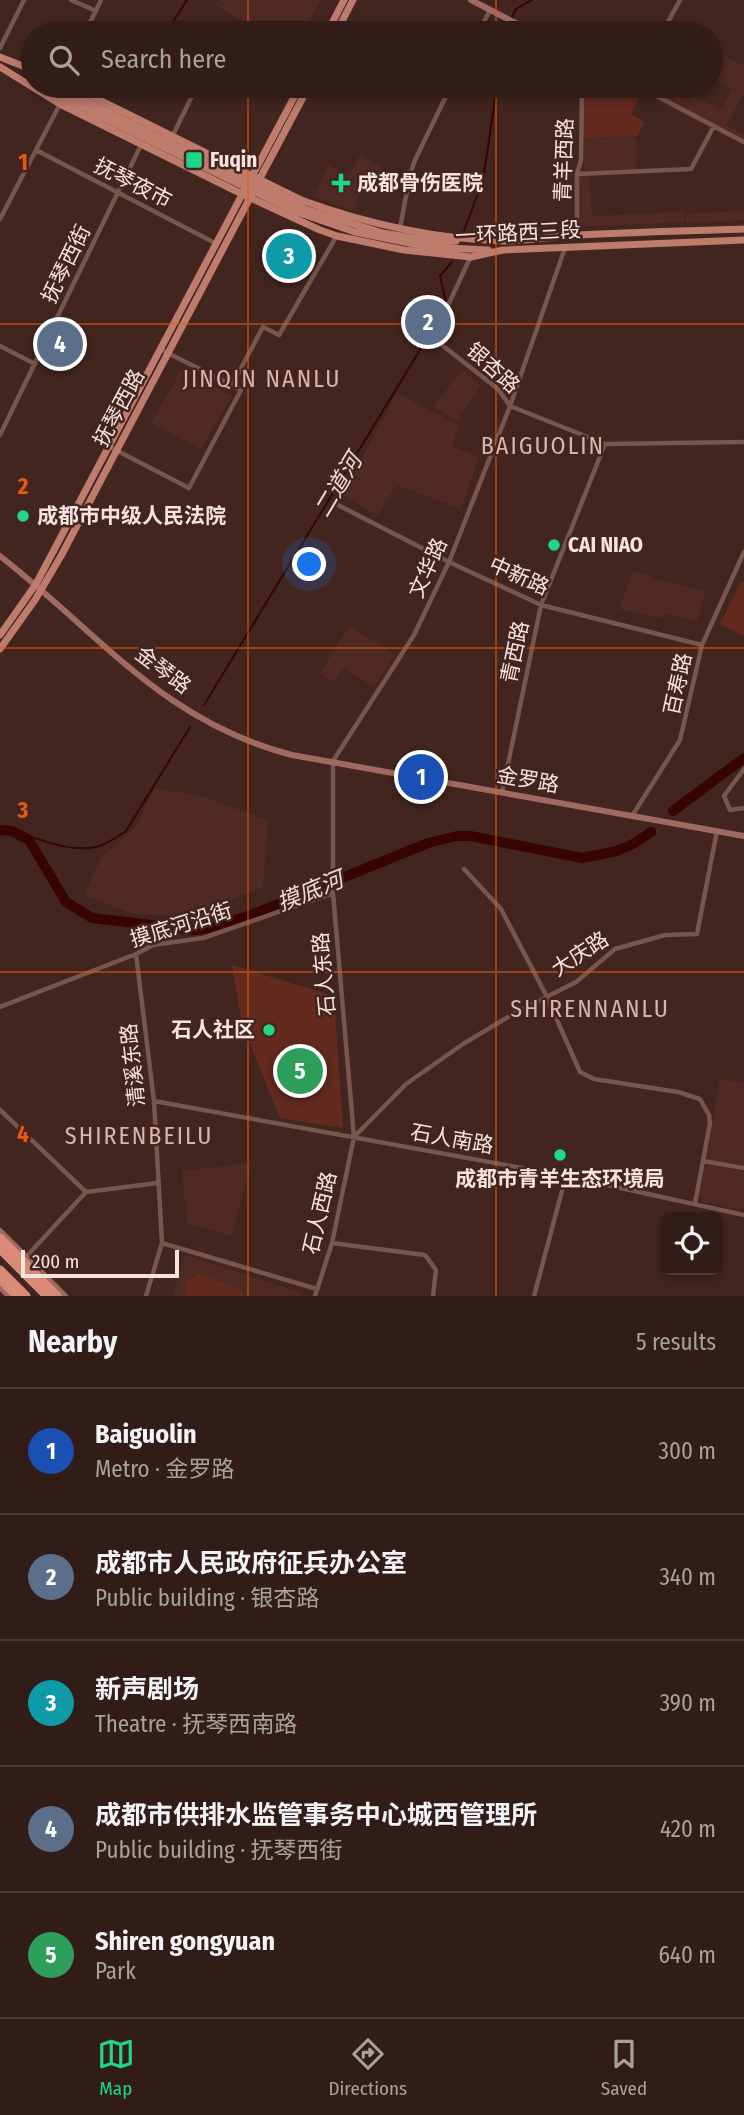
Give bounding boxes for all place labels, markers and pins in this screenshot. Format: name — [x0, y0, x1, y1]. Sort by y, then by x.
place label: Fuqin — [210, 147, 257, 173]
marker: Fuqin — [184, 150, 204, 170]
place label: 成都骨伤医院 — [357, 170, 483, 196]
marker: 成都骨伤医院 — [331, 173, 351, 193]
pin: 3 — [266, 230, 312, 282]
pin: 2 — [405, 296, 451, 348]
pin: 4 — [37, 318, 83, 370]
place label: 成都市中级人民法院 — [37, 503, 226, 529]
marker: 成都市中级人民法院 — [15, 508, 31, 524]
place label: CAI NIAO — [568, 532, 643, 558]
marker: CAI NIAO — [546, 537, 562, 553]
pin: 1 — [398, 751, 444, 803]
place label: 石人社区 — [171, 1017, 255, 1043]
marker: 石人社区 — [261, 1022, 277, 1038]
pin: 5 — [277, 1045, 323, 1097]
marker: 成都市青羊生态环境局 — [552, 1147, 568, 1163]
place label: 成都市青羊生态环境局 — [455, 1166, 665, 1192]

